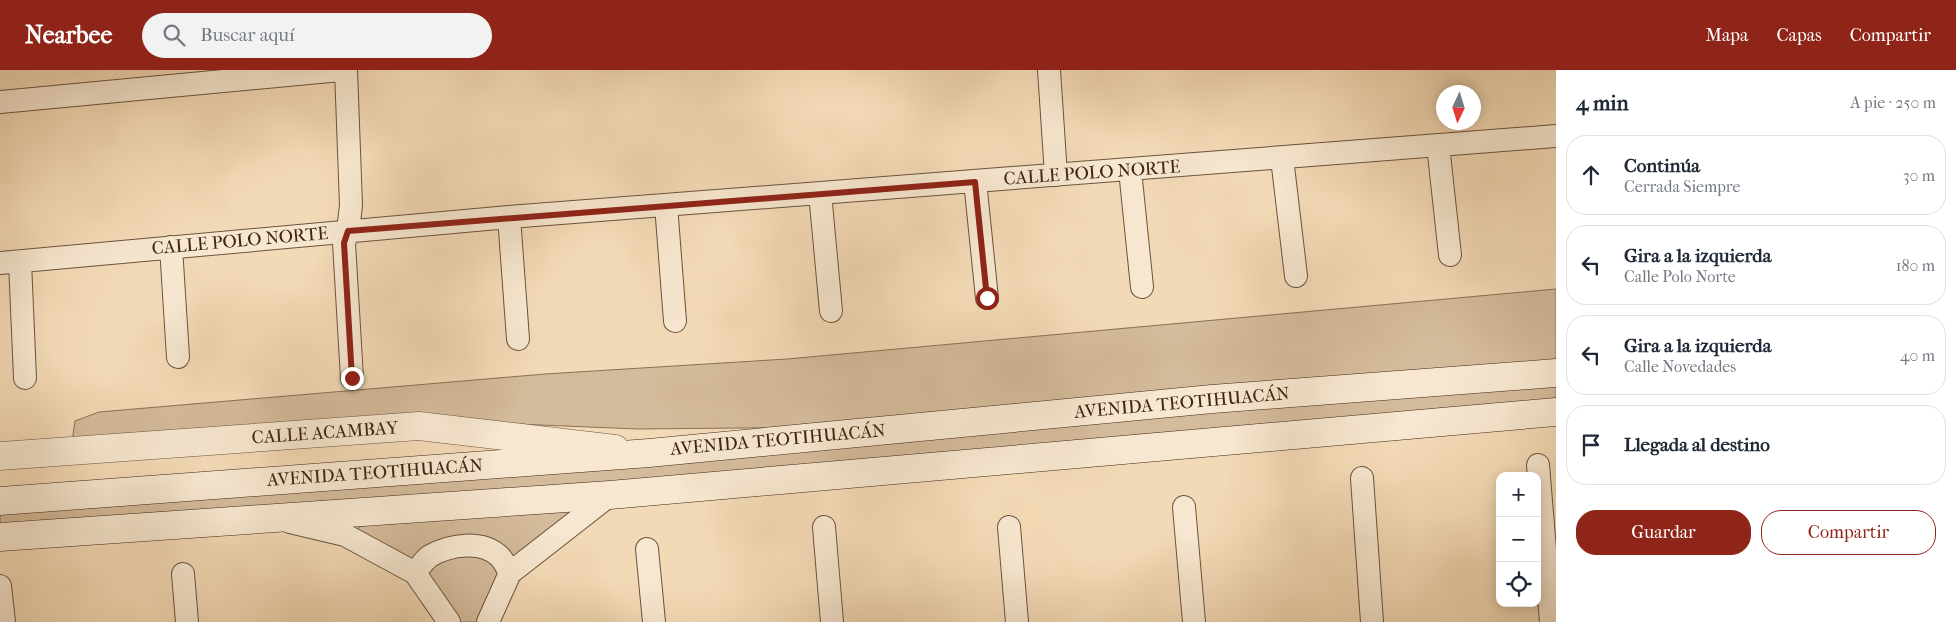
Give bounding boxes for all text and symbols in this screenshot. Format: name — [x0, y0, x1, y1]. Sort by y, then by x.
search box — [142, 13, 492, 58]
text: Nearbee — [25, 21, 112, 49]
icon: search — [160, 21, 188, 49]
text: Buscar aquí — [200, 24, 295, 46]
text: Mapa — [1706, 25, 1748, 46]
text: Capas — [1776, 25, 1822, 46]
text: Compartir — [1850, 25, 1931, 46]
north arrow — [1436, 85, 1481, 130]
text: 4 min — [1576, 91, 1629, 115]
text: A pie · 250 m — [1850, 93, 1936, 112]
text: Continúa — [1624, 155, 1700, 177]
street label: CALLE POLO NORTE — [1003, 156, 1181, 190]
icon: ahead — [1577, 161, 1605, 189]
text: 30 m — [1903, 166, 1935, 185]
text: Cerrada Siempre — [1624, 177, 1740, 196]
street label: CALLE POLO NORTE — [151, 223, 329, 259]
text: Gira a la izquierda — [1624, 245, 1771, 267]
icon: left — [1577, 251, 1605, 279]
text: 180 m — [1896, 256, 1935, 275]
text: Calle Polo Norte — [1624, 267, 1736, 286]
route start — [976, 287, 999, 310]
text: Gira a la izquierda — [1624, 335, 1771, 357]
icon: left — [1577, 341, 1605, 369]
text: 40 m — [1900, 346, 1935, 365]
text: Calle Novedades — [1624, 357, 1736, 376]
route end — [341, 367, 364, 390]
street label: AVENIDA TEOTIHUACÁN — [1072, 382, 1291, 423]
street label: CALLE ACAMBAY — [251, 417, 400, 449]
street label: AVENIDA TEOTIHUACÁN — [668, 419, 887, 460]
icon: arrive — [1577, 431, 1605, 459]
text: Llegada al destino — [1624, 434, 1770, 456]
street label: AVENIDA TEOTIHUACÁN — [265, 454, 484, 491]
map controls — [1496, 472, 1541, 607]
button: + — [1496, 472, 1541, 517]
button: Guardar — [1576, 510, 1751, 555]
button: Compartir — [1761, 510, 1936, 555]
button: − — [1496, 517, 1541, 562]
button: locate — [1496, 562, 1541, 607]

